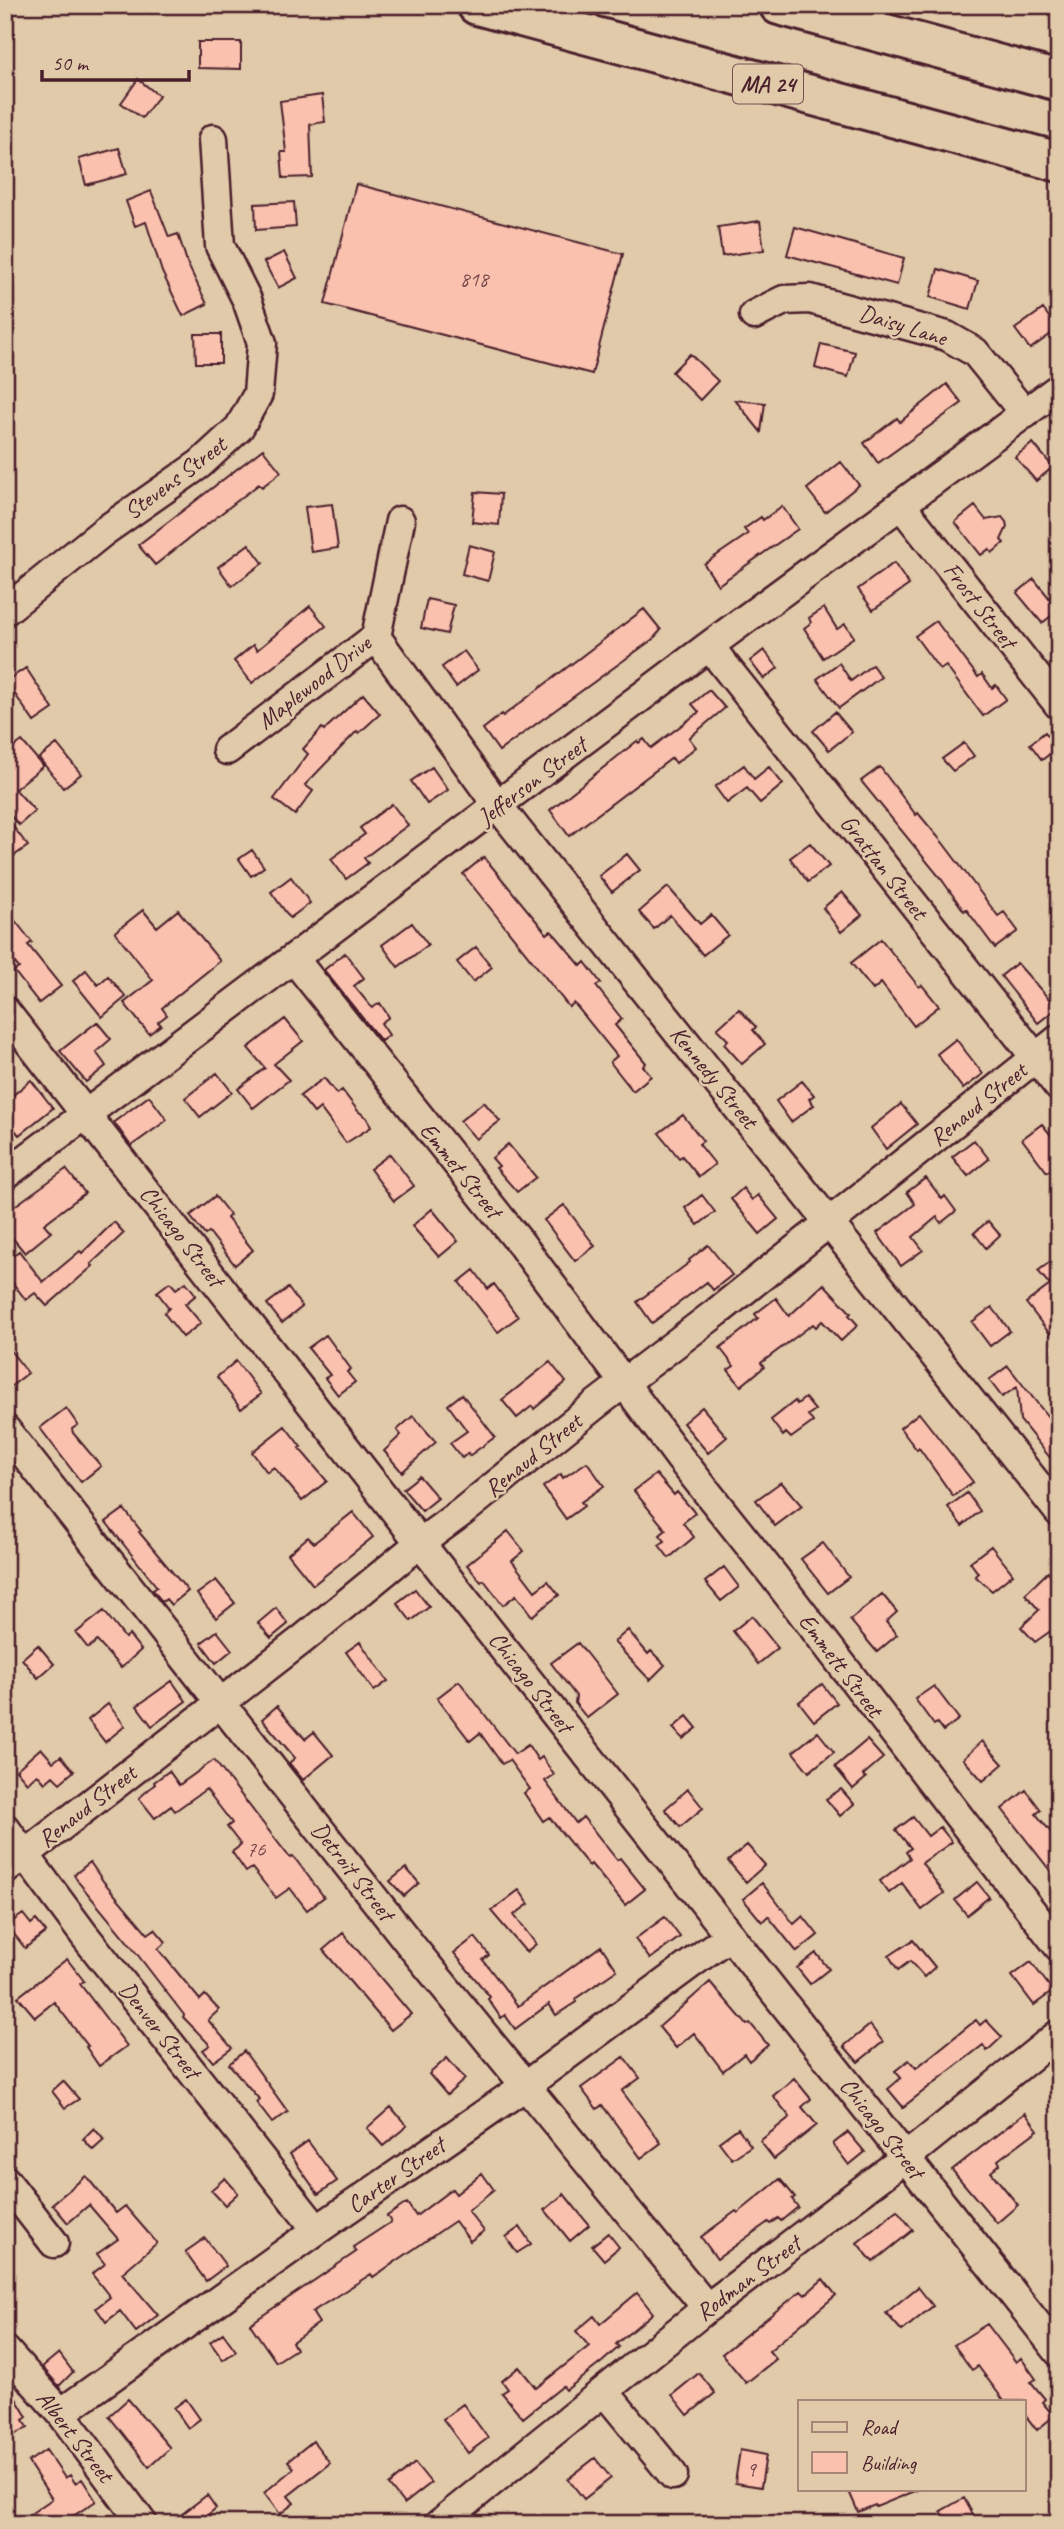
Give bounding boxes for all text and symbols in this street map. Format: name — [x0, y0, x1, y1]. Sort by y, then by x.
scale bar — [42, 38, 189, 82]
text: 50 m — [52, 50, 90, 76]
road number: MA 24 — [733, 64, 803, 104]
house number: 818 — [460, 266, 491, 292]
street label: Daisy Lane — [856, 298, 952, 353]
street label: Stevens Street — [118, 429, 234, 526]
street label: Frost Street — [937, 556, 1025, 657]
street label: Maplewood Drive — [251, 627, 379, 736]
street label: Jefferson Street — [471, 728, 595, 832]
street label: Grattan Street — [834, 809, 935, 927]
street label: Kennedy Street — [664, 1020, 766, 1136]
street label: Renaud Street — [923, 1054, 1034, 1152]
street label: Emmet Street — [413, 1116, 511, 1226]
street label: Chicago Street — [133, 1179, 233, 1295]
street label: Renaud Street — [478, 1405, 589, 1503]
street label: Emmett Street — [792, 1607, 891, 1724]
street label: Chicago Street — [482, 1625, 582, 1741]
street label: Renaud Street — [32, 1757, 144, 1854]
street label: Detroit Street — [305, 1815, 403, 1929]
house number: 76 — [247, 1836, 266, 1862]
street label: Denver Street — [113, 1975, 209, 2087]
street label: Chicago Street — [833, 2071, 933, 2187]
street label: Carter Street — [341, 2129, 453, 2220]
street label: Rodman Street — [690, 2227, 809, 2327]
street label: Albert Street — [30, 2384, 121, 2490]
legend — [798, 2400, 1026, 2490]
text: Road — [861, 2414, 900, 2440]
text: Building — [861, 2450, 918, 2476]
house number: 9 — [746, 2456, 757, 2482]

